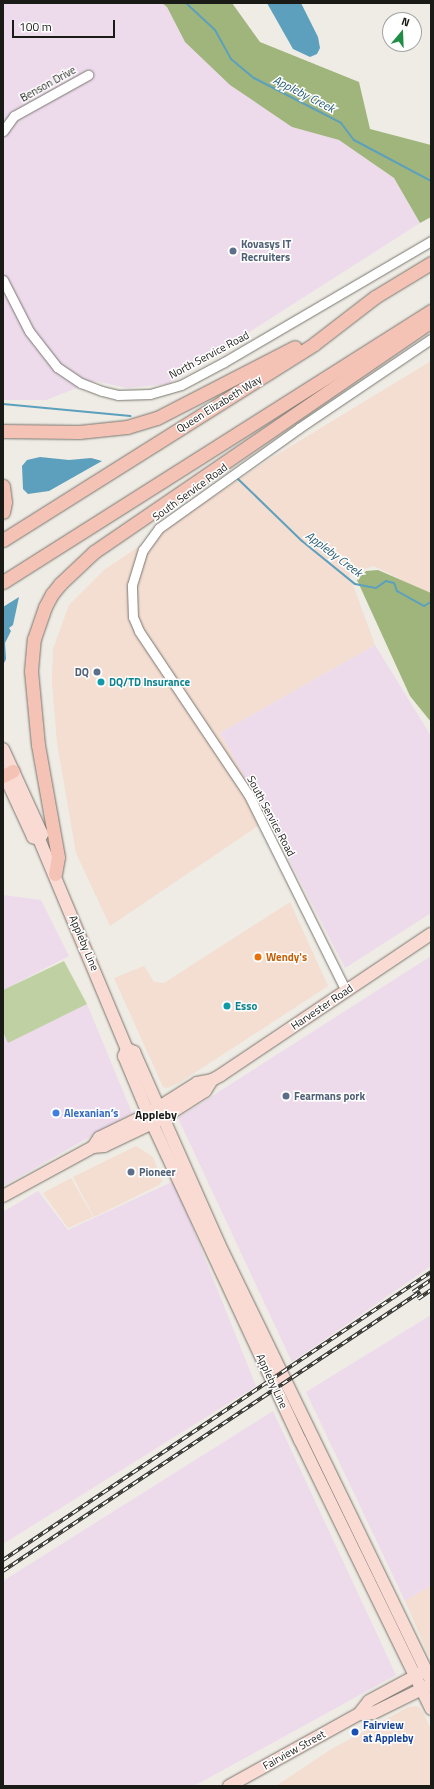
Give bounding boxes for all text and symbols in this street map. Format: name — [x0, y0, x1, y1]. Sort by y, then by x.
scale bar — [14, 12, 117, 38]
north arrow — [382, 12, 422, 52]
text: N — [399, 13, 412, 30]
text: 100 m — [19, 17, 52, 36]
street label: Benson Drive — [18, 63, 78, 105]
water label: Appleby Creek — [271, 72, 337, 116]
place label: Kovasys IT Recruiters — [241, 238, 291, 264]
marker: Kovasys IT Recruiters — [228, 246, 238, 256]
street label: North Service Road — [167, 328, 251, 382]
street label: Queen Elizabeth Way — [174, 372, 264, 436]
street label: South Service Road — [150, 460, 230, 524]
water label: Appleby Creek — [303, 528, 365, 580]
place label: DQ — [75, 665, 89, 679]
marker: DQ — [92, 667, 102, 677]
place label: DQ/TD Insurance — [109, 675, 190, 689]
marker: DQ/TD Insurance — [96, 677, 106, 687]
street label: South Service Road — [244, 773, 298, 859]
street label: Appleby Line — [66, 913, 102, 973]
place label: Wendy's — [266, 950, 307, 964]
marker: Wendy's — [253, 952, 263, 962]
street label: Harvester Road — [288, 981, 356, 1033]
place label: Esso — [235, 999, 257, 1013]
marker: Esso — [222, 1001, 232, 1011]
place label: Fearmans pork — [294, 1089, 365, 1103]
marker: Fearmans pork — [281, 1091, 291, 1101]
place label: Alexanian’s — [64, 1106, 118, 1120]
marker: Alexanian’s — [51, 1108, 61, 1118]
district label: Appleby — [135, 1108, 177, 1122]
place label: Pioneer — [139, 1165, 176, 1179]
marker: Pioneer — [126, 1167, 136, 1177]
street label: Appleby Line — [254, 1352, 290, 1410]
place label: Fairview at Appleby — [363, 1719, 414, 1745]
street label: Fairview Street — [260, 1727, 328, 1773]
marker: Fairview at Appleby — [350, 1727, 360, 1737]

